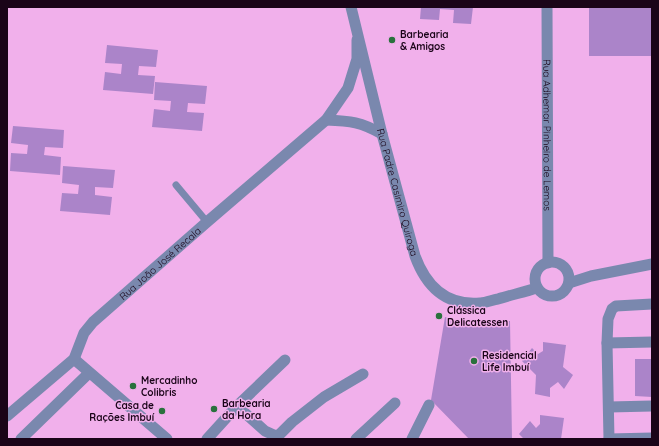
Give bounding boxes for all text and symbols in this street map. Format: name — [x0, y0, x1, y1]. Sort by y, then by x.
place label: Barbearia & Amigos — [400, 28, 449, 53]
marker: Barbearia & Amigos — [387, 35, 397, 45]
street label: Rua Adhemar Pinheiro de Lemos — [540, 59, 554, 211]
street label: Rua Padre Casimiro Quiroga — [374, 127, 421, 258]
street label: Rua João José Recala — [117, 224, 204, 303]
place label: Clássica Delicatessen — [447, 304, 508, 329]
marker: Clássica Delicatessen — [434, 311, 444, 321]
place label: Residencial Life Imbuí — [482, 349, 537, 374]
marker: Residencial Life Imbuí — [469, 356, 479, 366]
place label: Mercadinho Colibris — [141, 374, 197, 399]
marker: Mercadinho Colibris — [128, 381, 138, 391]
place label: Barbearia da Hora — [222, 397, 271, 422]
place label: Casa de Rações Imbuí — [89, 399, 155, 424]
marker: Barbearia da Hora — [209, 404, 219, 414]
marker: Casa de Rações Imbuí — [157, 406, 167, 416]

